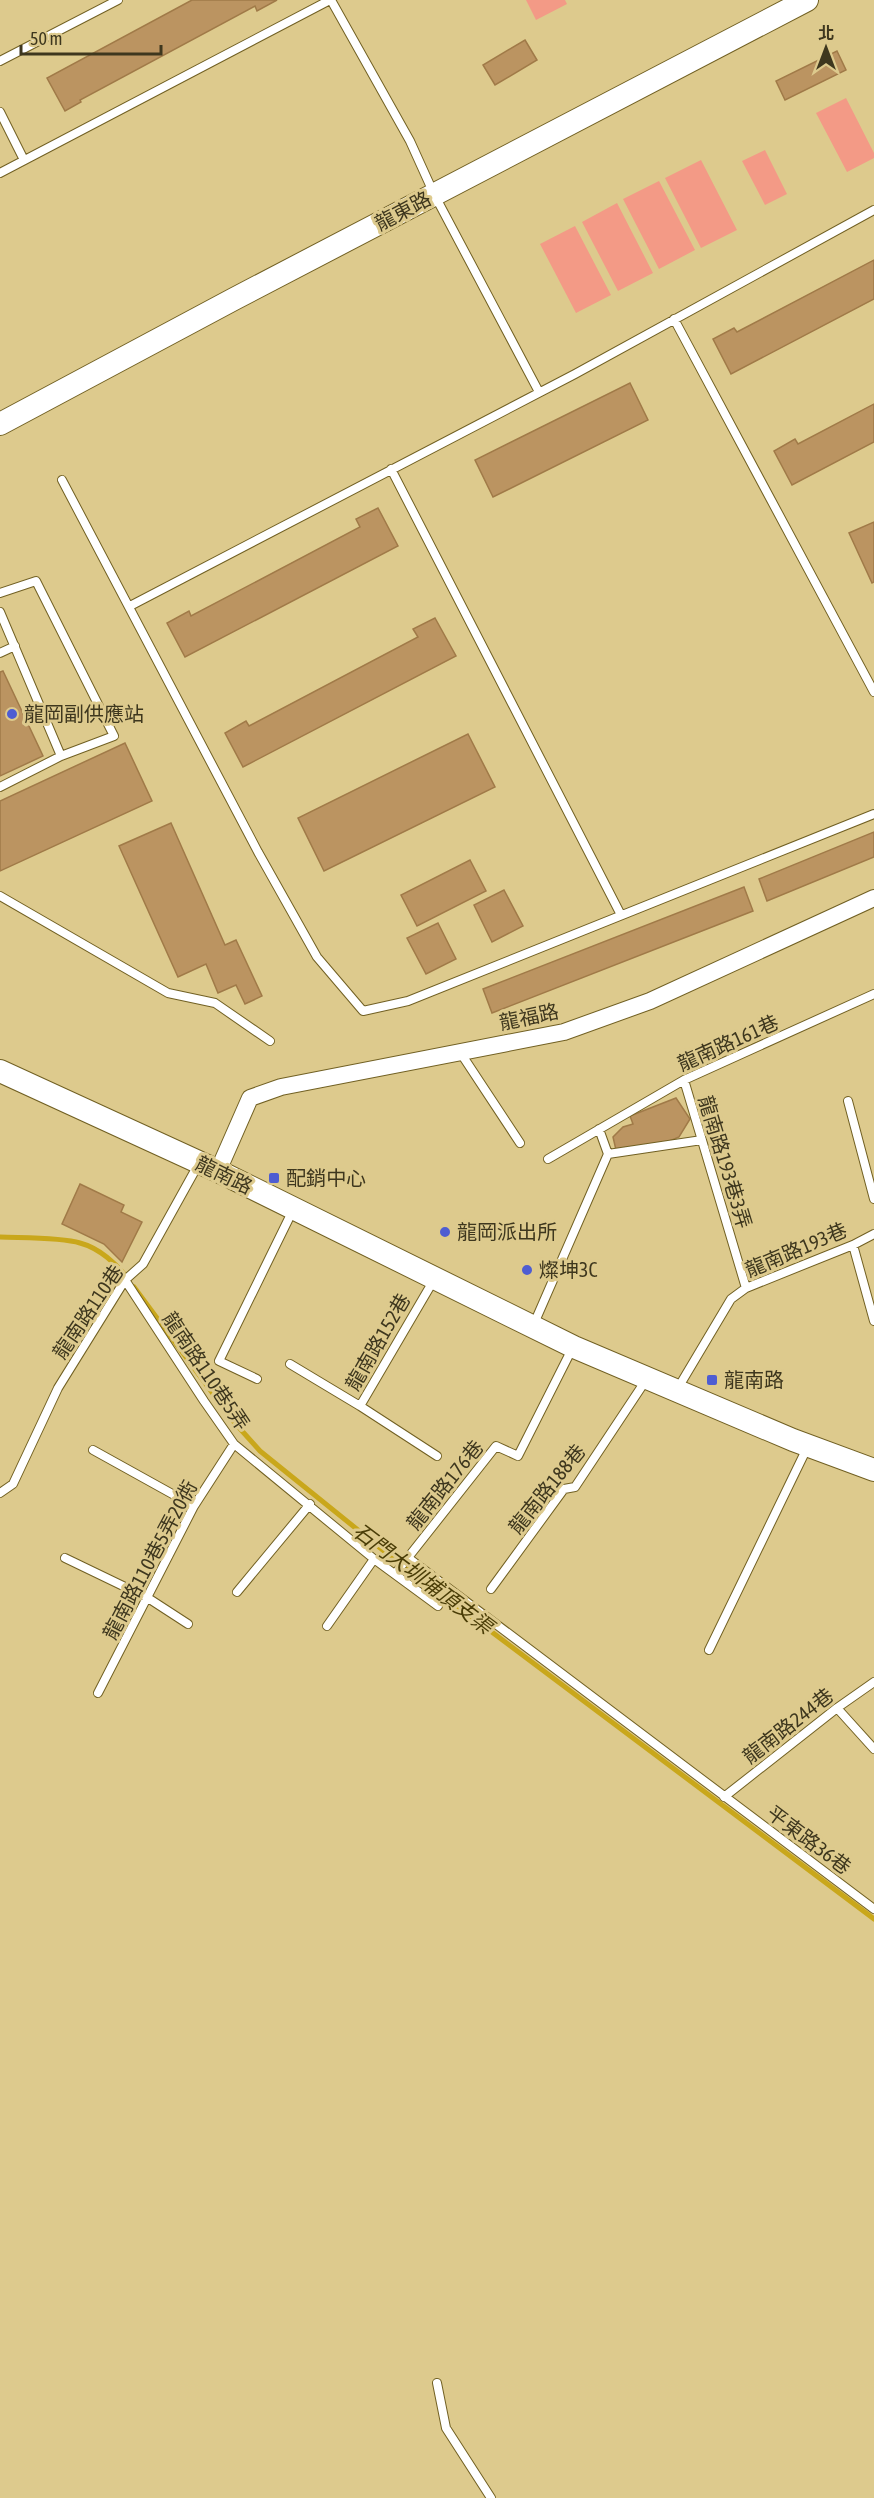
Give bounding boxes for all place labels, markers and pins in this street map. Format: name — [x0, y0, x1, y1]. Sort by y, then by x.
place label: 龍岡副供應站 — [24, 702, 144, 725]
marker: 龍岡副供應站 — [5, 707, 19, 721]
place label: 配銷中心 — [286, 1166, 366, 1189]
marker: 配銷中心 — [267, 1171, 281, 1185]
place label: 龍岡派出所 — [457, 1220, 557, 1243]
marker: 龍岡派出所 — [438, 1225, 452, 1239]
place label: 燦坤3C — [539, 1258, 597, 1281]
marker: 燦坤3C — [520, 1263, 534, 1277]
place label: 龍南路 — [724, 1368, 784, 1391]
marker: 龍南路 — [705, 1373, 719, 1387]

